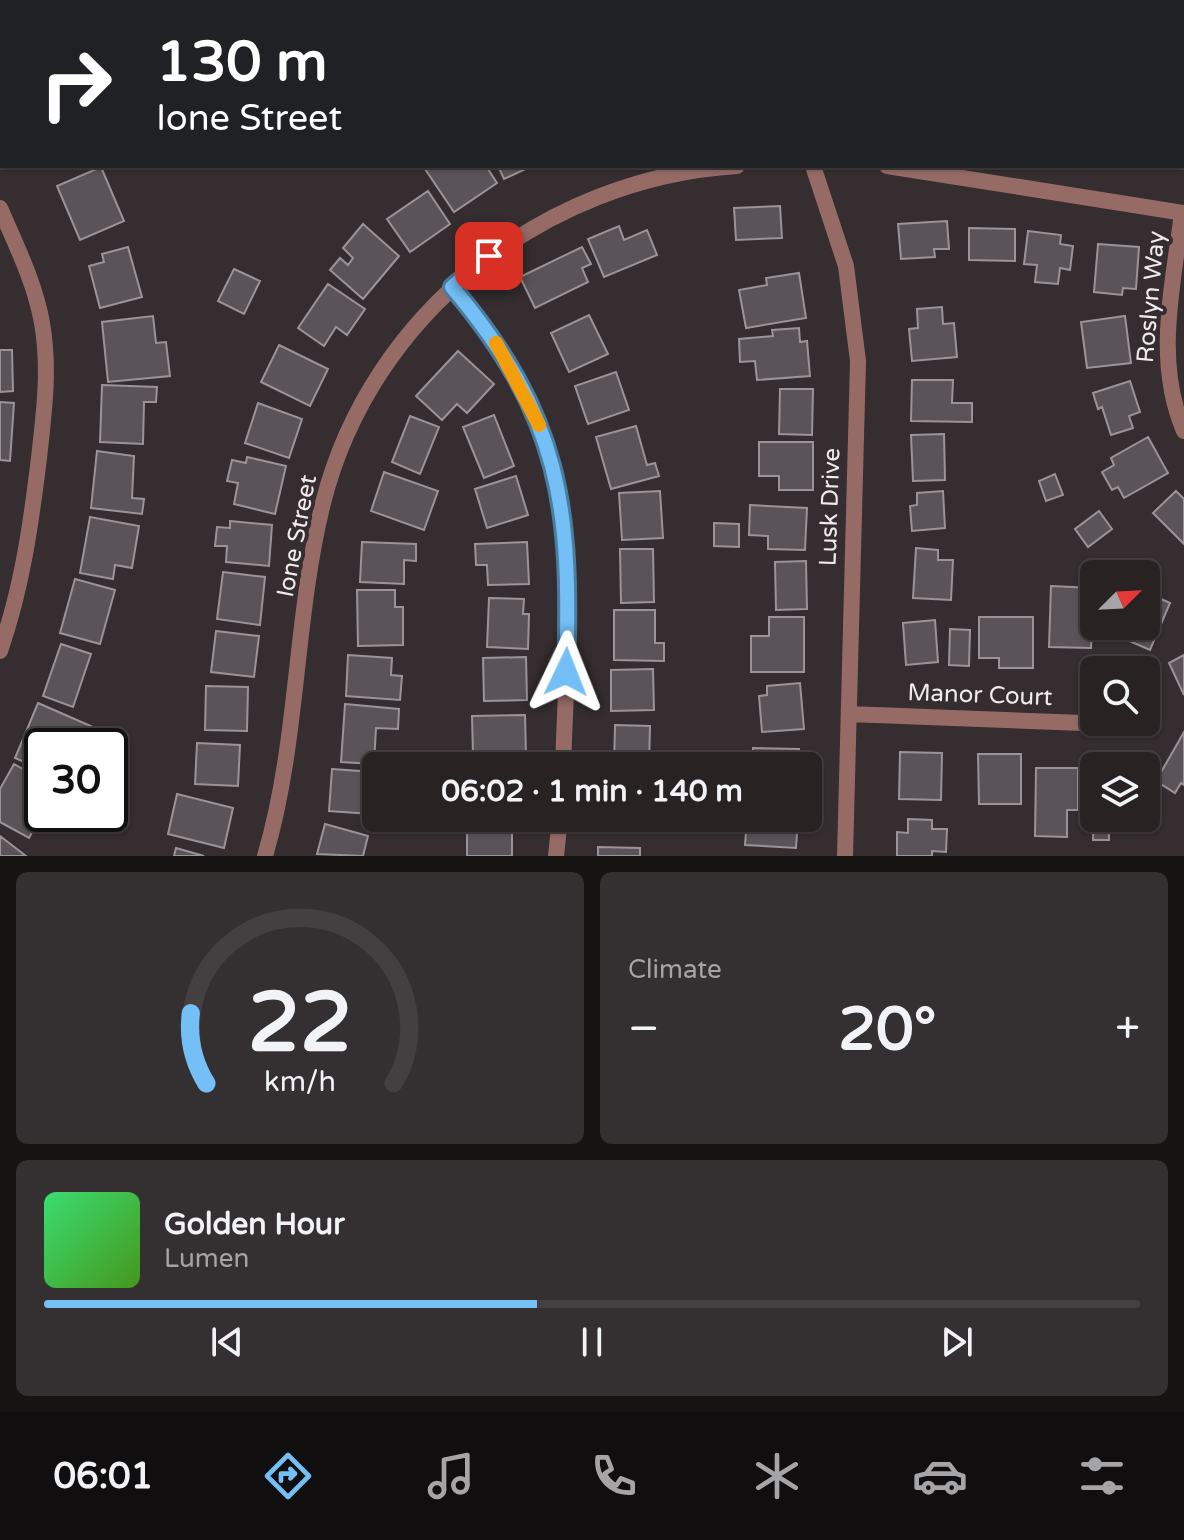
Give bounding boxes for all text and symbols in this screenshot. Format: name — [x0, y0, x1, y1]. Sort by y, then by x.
text: 130 m — [156, 29, 327, 96]
icon: right — [24, 32, 128, 136]
text: Ione Street — [156, 97, 342, 140]
pin — [455, 222, 523, 290]
street label: Roslyn Way — [1131, 230, 1171, 364]
icon: arrive — [467, 234, 511, 278]
street label: Lusk Drive — [813, 447, 847, 567]
street label: Ione Street — [271, 472, 323, 600]
north arrow — [1080, 560, 1160, 640]
map controls — [1080, 560, 1160, 832]
position arrow — [524, 630, 608, 714]
button: search — [1080, 656, 1160, 736]
street label: Manor Court — [907, 678, 1053, 712]
speed limit sign: 30 — [24, 728, 128, 832]
button: layers — [1080, 752, 1160, 832]
text: 06:02 · 1 min · 140 m — [441, 773, 743, 810]
text: Climate — [628, 954, 722, 985]
text: 22 — [248, 974, 352, 1074]
text: 20° — [838, 994, 936, 1066]
text: − — [628, 1003, 659, 1056]
text: + — [1115, 1003, 1140, 1056]
text: km/h — [264, 1065, 336, 1099]
text: Golden Hour — [164, 1206, 345, 1243]
text: Lumen — [164, 1243, 249, 1274]
icon: previous — [205, 1320, 249, 1364]
icon: pause — [570, 1320, 614, 1364]
icon: next — [935, 1320, 979, 1364]
icon: directions — [260, 1448, 316, 1504]
icon: music — [423, 1448, 479, 1504]
icon: phone — [586, 1448, 642, 1504]
icon: climate — [749, 1448, 805, 1504]
icon: car — [912, 1448, 968, 1504]
icon: filters — [1074, 1448, 1130, 1504]
text: 06:01 — [53, 1455, 153, 1498]

